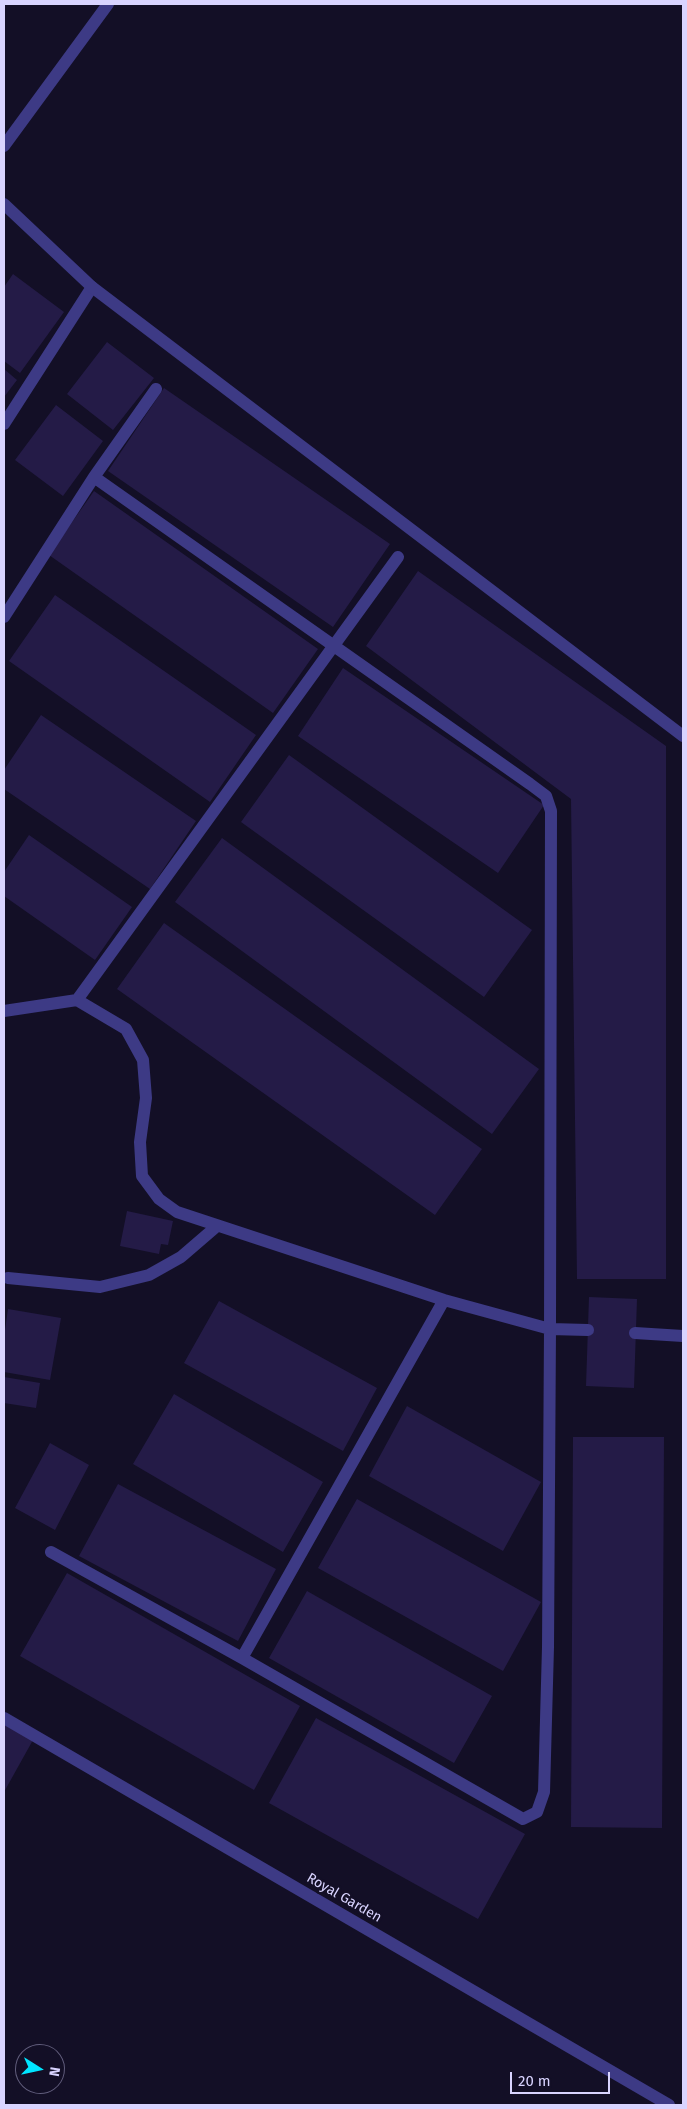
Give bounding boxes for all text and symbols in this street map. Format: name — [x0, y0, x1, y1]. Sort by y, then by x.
street label: Royal Garden — [303, 1870, 385, 1926]
north arrow — [15, 2044, 65, 2094]
scale bar — [512, 2062, 612, 2094]
text: N — [45, 2065, 63, 2078]
text: 20 m — [518, 2072, 551, 2090]

